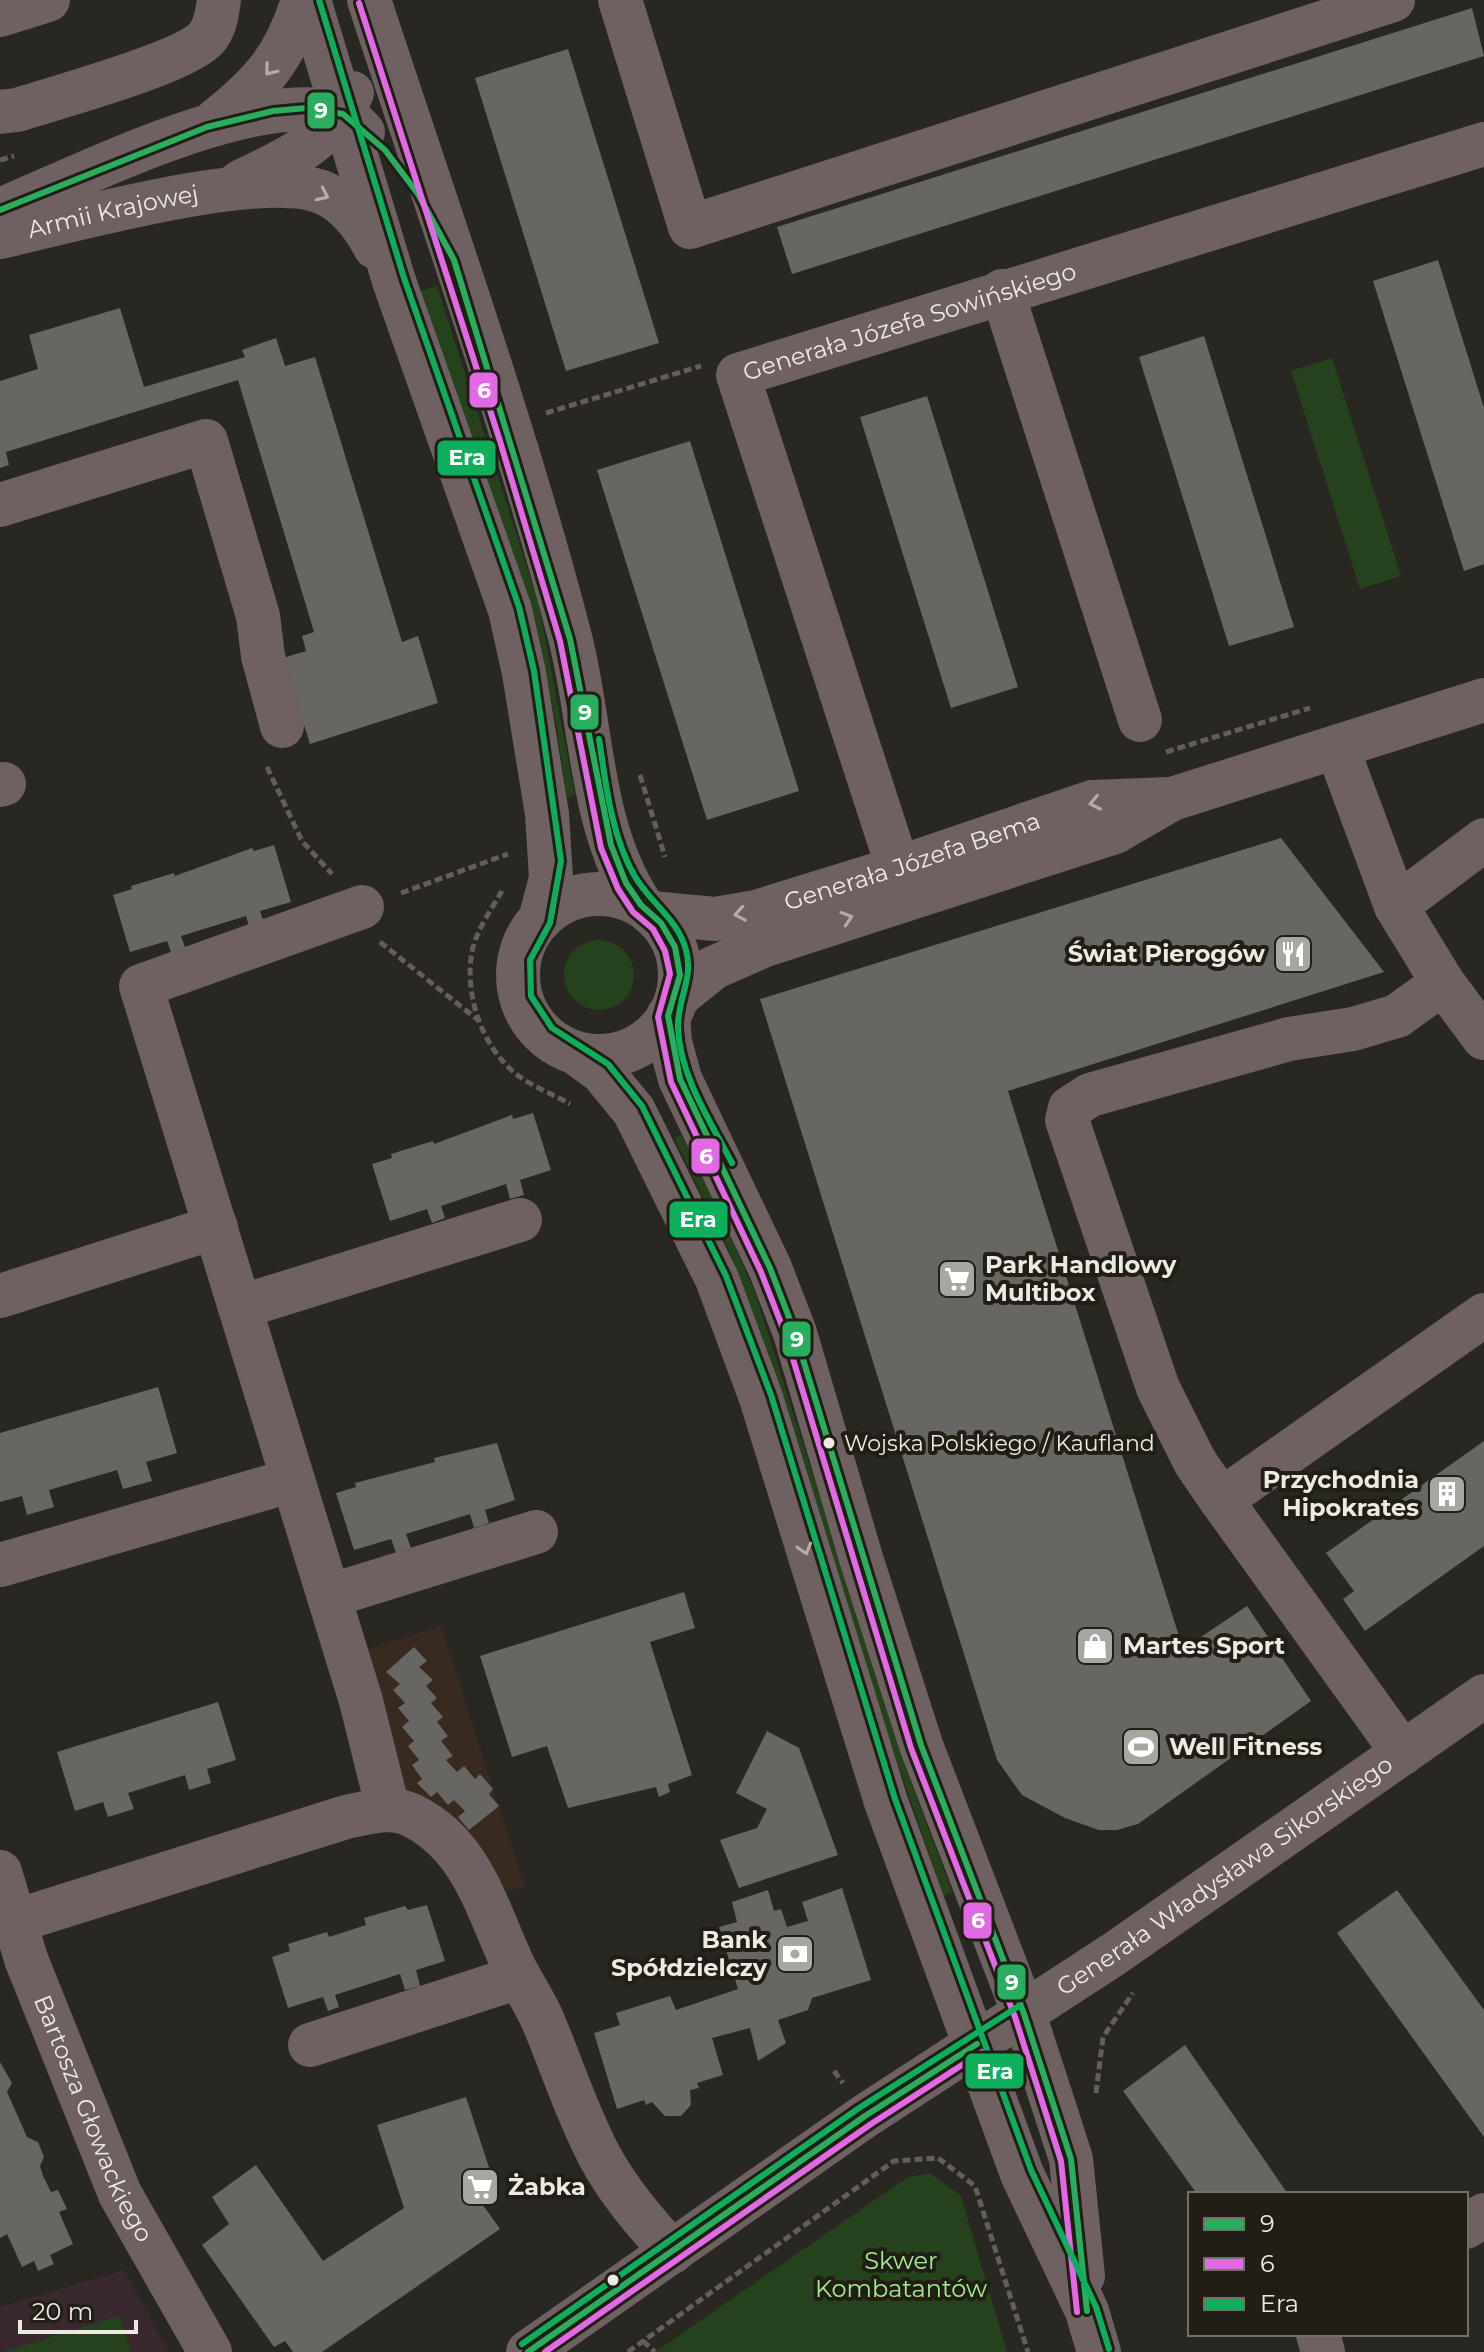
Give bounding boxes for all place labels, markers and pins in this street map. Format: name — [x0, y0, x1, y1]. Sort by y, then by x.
restaurant icon: Świat Pierogów — [1272, 933, 1314, 975]
place label: Świat Pierogów — [1068, 939, 1266, 968]
place label: Park Handlowy Multibox — [985, 1250, 1177, 1307]
supermarket icon: Park Handlowy Multibox — [936, 1258, 978, 1300]
place label: Wojska Polskiego / Kaufland — [844, 1430, 1155, 1457]
marker: Wojska Polskiego / Kaufland — [821, 1435, 837, 1451]
place label: Przychodnia Hipokrates — [1263, 1465, 1419, 1522]
building icon: Przychodnia Hipokrates — [1426, 1473, 1468, 1515]
shop icon: Martes Sport — [1074, 1625, 1116, 1667]
place label: Martes Sport — [1123, 1631, 1285, 1660]
sports icon: Well Fitness — [1120, 1726, 1162, 1768]
place label: Well Fitness — [1169, 1732, 1323, 1761]
place label: Bank Spółdzielczy — [611, 1925, 768, 1982]
bank icon: Bank Spółdzielczy — [774, 1933, 816, 1975]
supermarket icon: Żabka — [459, 2166, 501, 2208]
place label: Żabka — [508, 2172, 586, 2201]
unlabelled marker — [605, 2272, 621, 2288]

